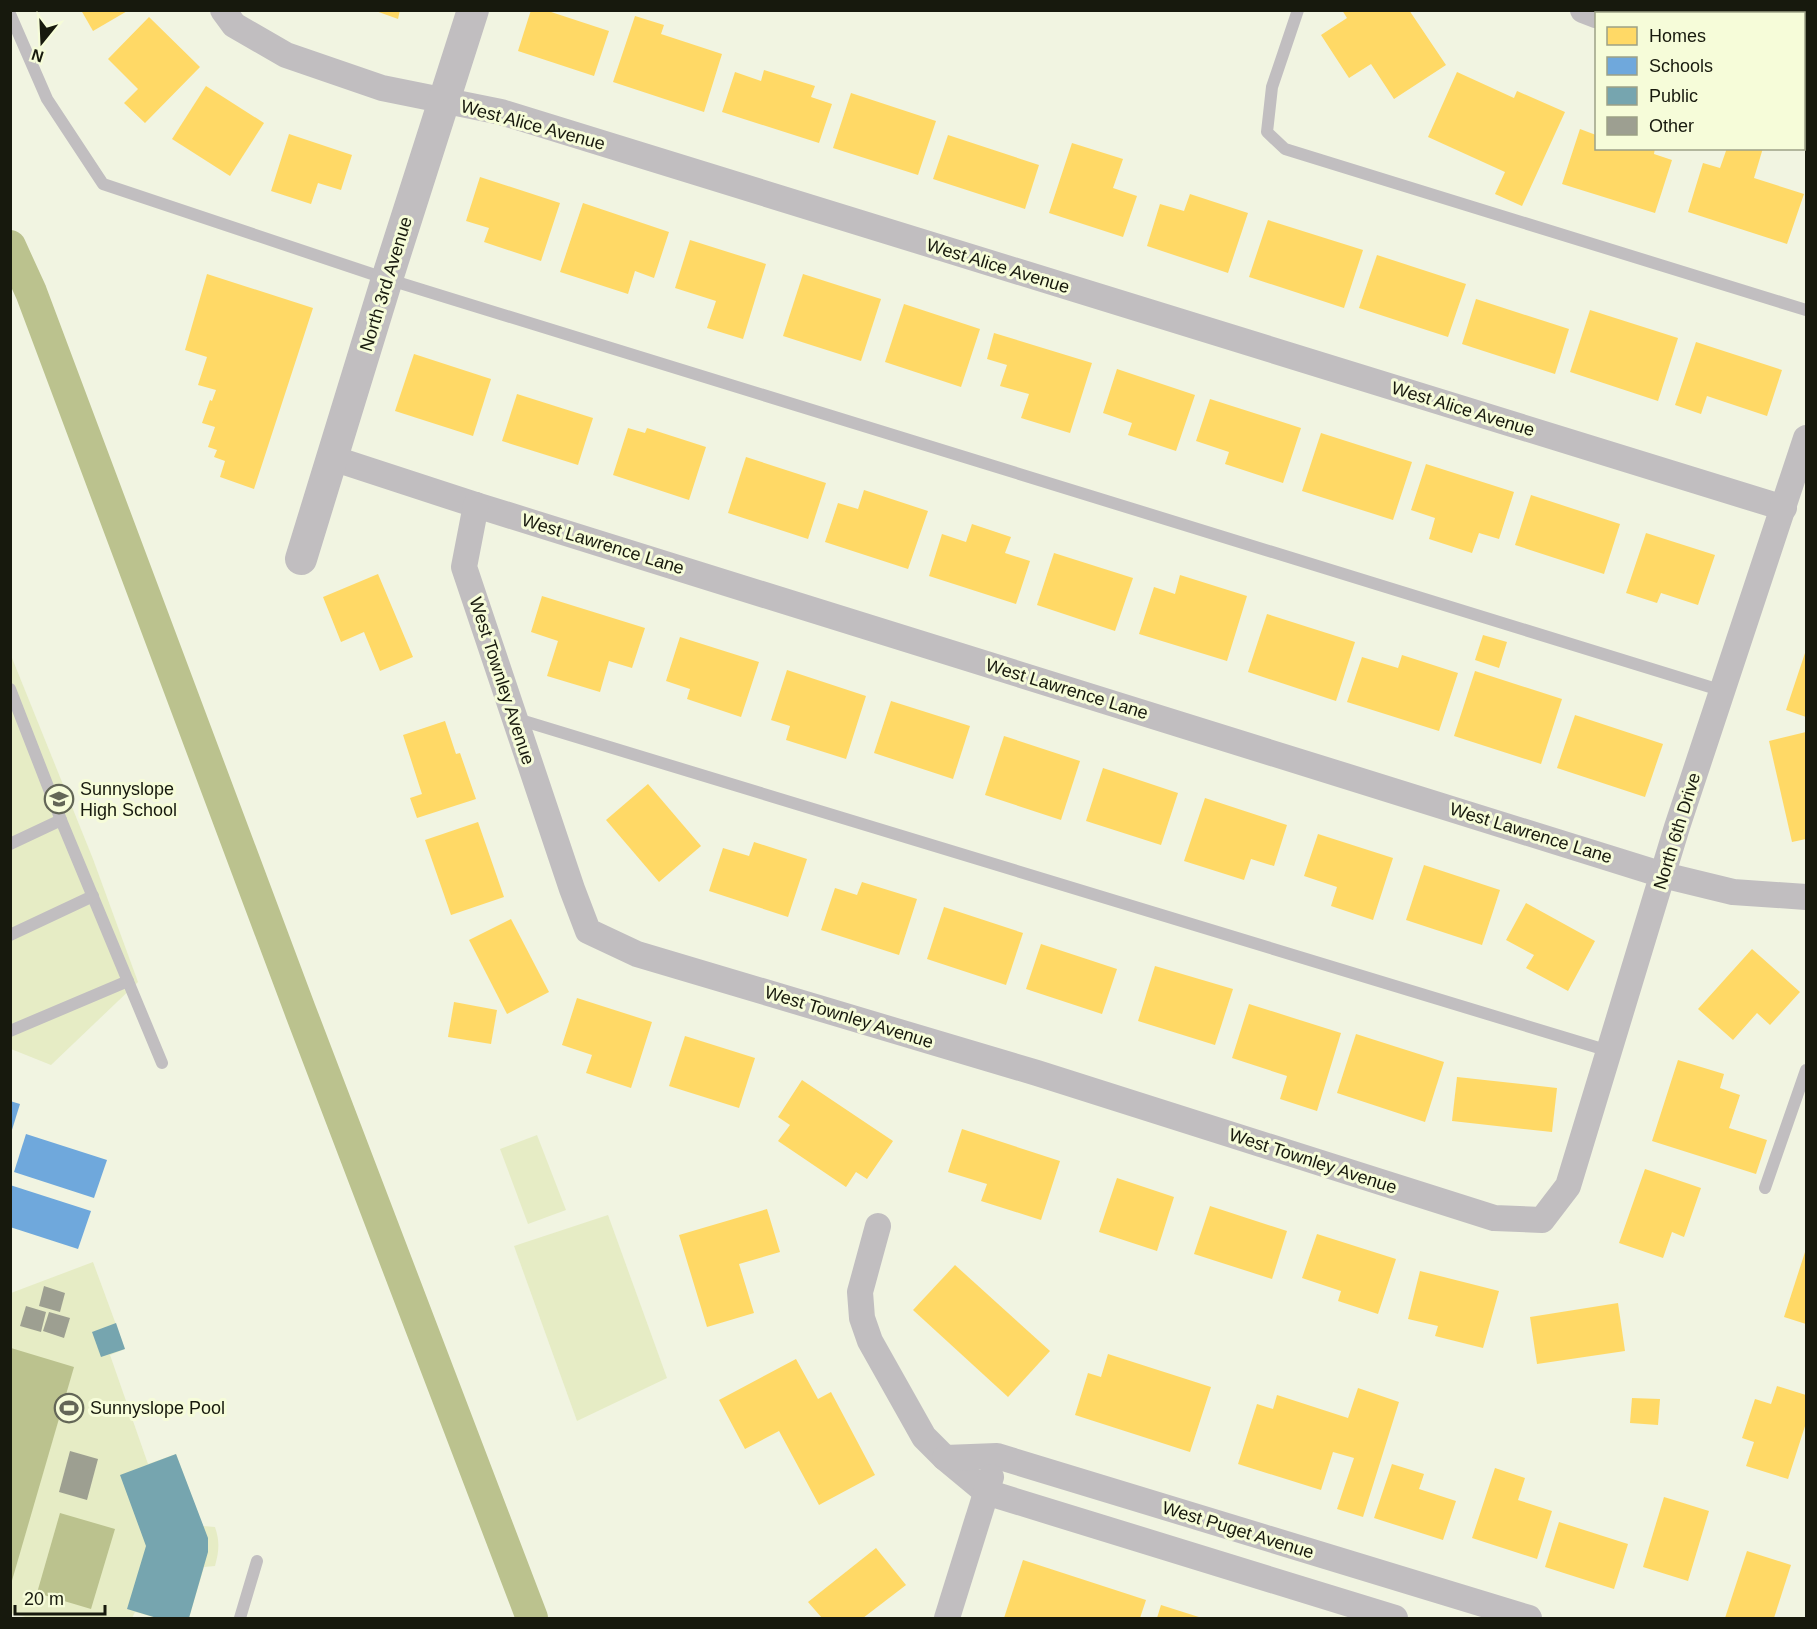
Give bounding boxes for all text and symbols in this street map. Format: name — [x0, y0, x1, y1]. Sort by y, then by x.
north arrow — [12, 12, 72, 72]
legend — [1595, 12, 1805, 150]
text: Homes — [1649, 26, 1706, 46]
text: N — [29, 46, 46, 66]
text: Schools — [1649, 56, 1713, 76]
text: Public — [1649, 86, 1698, 106]
street label: West Alice Avenue — [459, 96, 607, 154]
text: Other — [1649, 116, 1694, 136]
street label: North 3rd Avenue — [356, 214, 416, 354]
street label: West Alice Avenue — [924, 235, 1072, 297]
street label: West Alice Avenue — [1389, 378, 1537, 440]
street label: West Lawrence Lane — [519, 510, 687, 578]
street label: West Townley Avenue — [465, 595, 539, 767]
street label: West Lawrence Lane — [983, 655, 1151, 723]
street label: North 6th Drive — [1650, 770, 1704, 892]
place label: Sunnyslope High School — [80, 779, 177, 820]
school or university icon: Sunnyslope High School — [43, 783, 75, 815]
street label: West Lawrence Lane — [1447, 799, 1615, 867]
street label: West Townley Avenue — [762, 982, 936, 1052]
street label: West Townley Avenue — [1227, 1124, 1399, 1198]
sports icon: Sunnyslope Pool — [53, 1392, 85, 1424]
place label: Sunnyslope Pool — [90, 1398, 225, 1418]
street label: West Puget Avenue — [1160, 1497, 1316, 1563]
scale bar — [15, 1578, 105, 1616]
text: 20 m — [24, 1589, 64, 1609]

